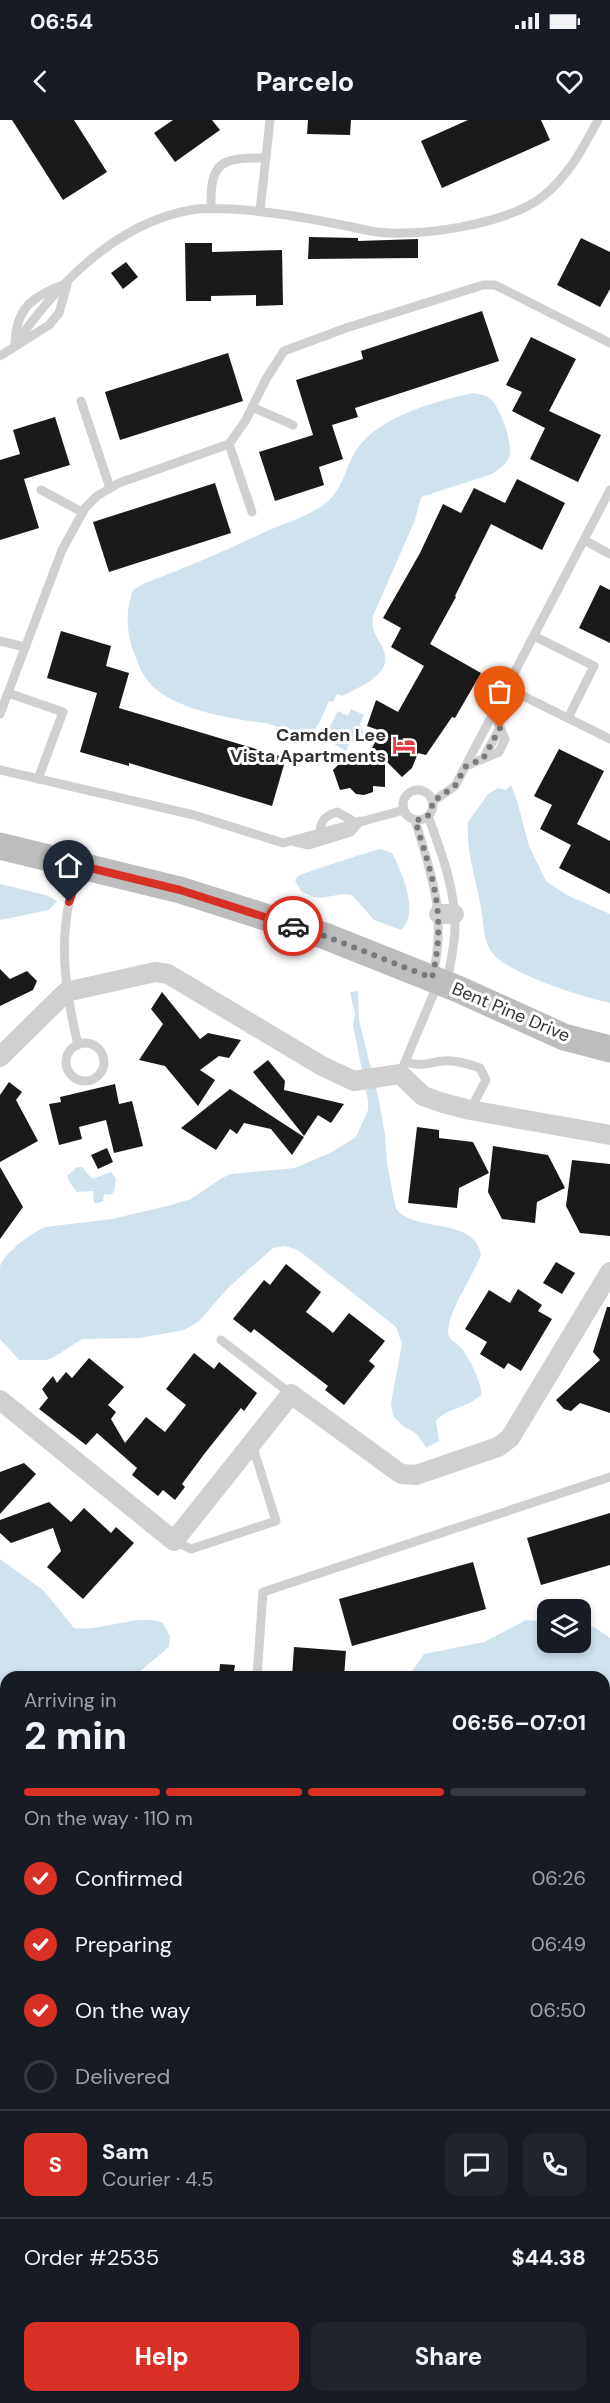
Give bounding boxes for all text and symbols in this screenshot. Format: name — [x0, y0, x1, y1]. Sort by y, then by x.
text: 06:54 — [30, 7, 93, 36]
text: Parcelo — [256, 64, 354, 99]
icon: back — [24, 65, 57, 98]
icon: heart — [553, 65, 586, 98]
pin — [474, 666, 525, 728]
icon: bag — [483, 675, 516, 708]
place label: Camden Lee Vista Apartments — [230, 723, 386, 768]
hotel icon: Camden Lee Vista Apartments — [391, 732, 417, 758]
pin — [43, 840, 94, 902]
icon: home — [52, 849, 85, 882]
courier — [263, 896, 323, 956]
icon: car — [277, 910, 310, 943]
street label: Bent Pine Drive — [448, 976, 574, 1048]
map controls — [537, 1599, 591, 1653]
button: layers — [537, 1599, 591, 1653]
text: Arriving in — [24, 1687, 116, 1713]
text: 06:56–07:01 — [452, 1708, 586, 1737]
text: 2 min — [24, 1710, 127, 1761]
text: On the way · 110 m — [24, 1805, 193, 1831]
icon: check — [24, 1862, 57, 1895]
text: Confirmed — [75, 1864, 183, 1893]
text: 06:26 — [532, 1865, 586, 1891]
icon: check — [24, 1928, 57, 1961]
text: Preparing — [75, 1930, 172, 1959]
text: 06:49 — [531, 1931, 586, 1957]
icon: check — [24, 1994, 57, 2027]
text: On the way — [75, 1996, 190, 2025]
text: 06:50 — [530, 1997, 586, 2023]
text: Delivered — [75, 2062, 170, 2091]
button: chat — [445, 2133, 508, 2196]
button: phone — [523, 2133, 586, 2196]
text: Sam — [102, 2137, 149, 2166]
text: S — [49, 2150, 62, 2179]
text: Courier · 4.5 — [102, 2166, 214, 2192]
text: Order #2535 — [24, 2243, 159, 2272]
text: $44.38 — [511, 2243, 586, 2272]
button: Help — [24, 2322, 299, 2391]
button: Share — [311, 2322, 586, 2391]

